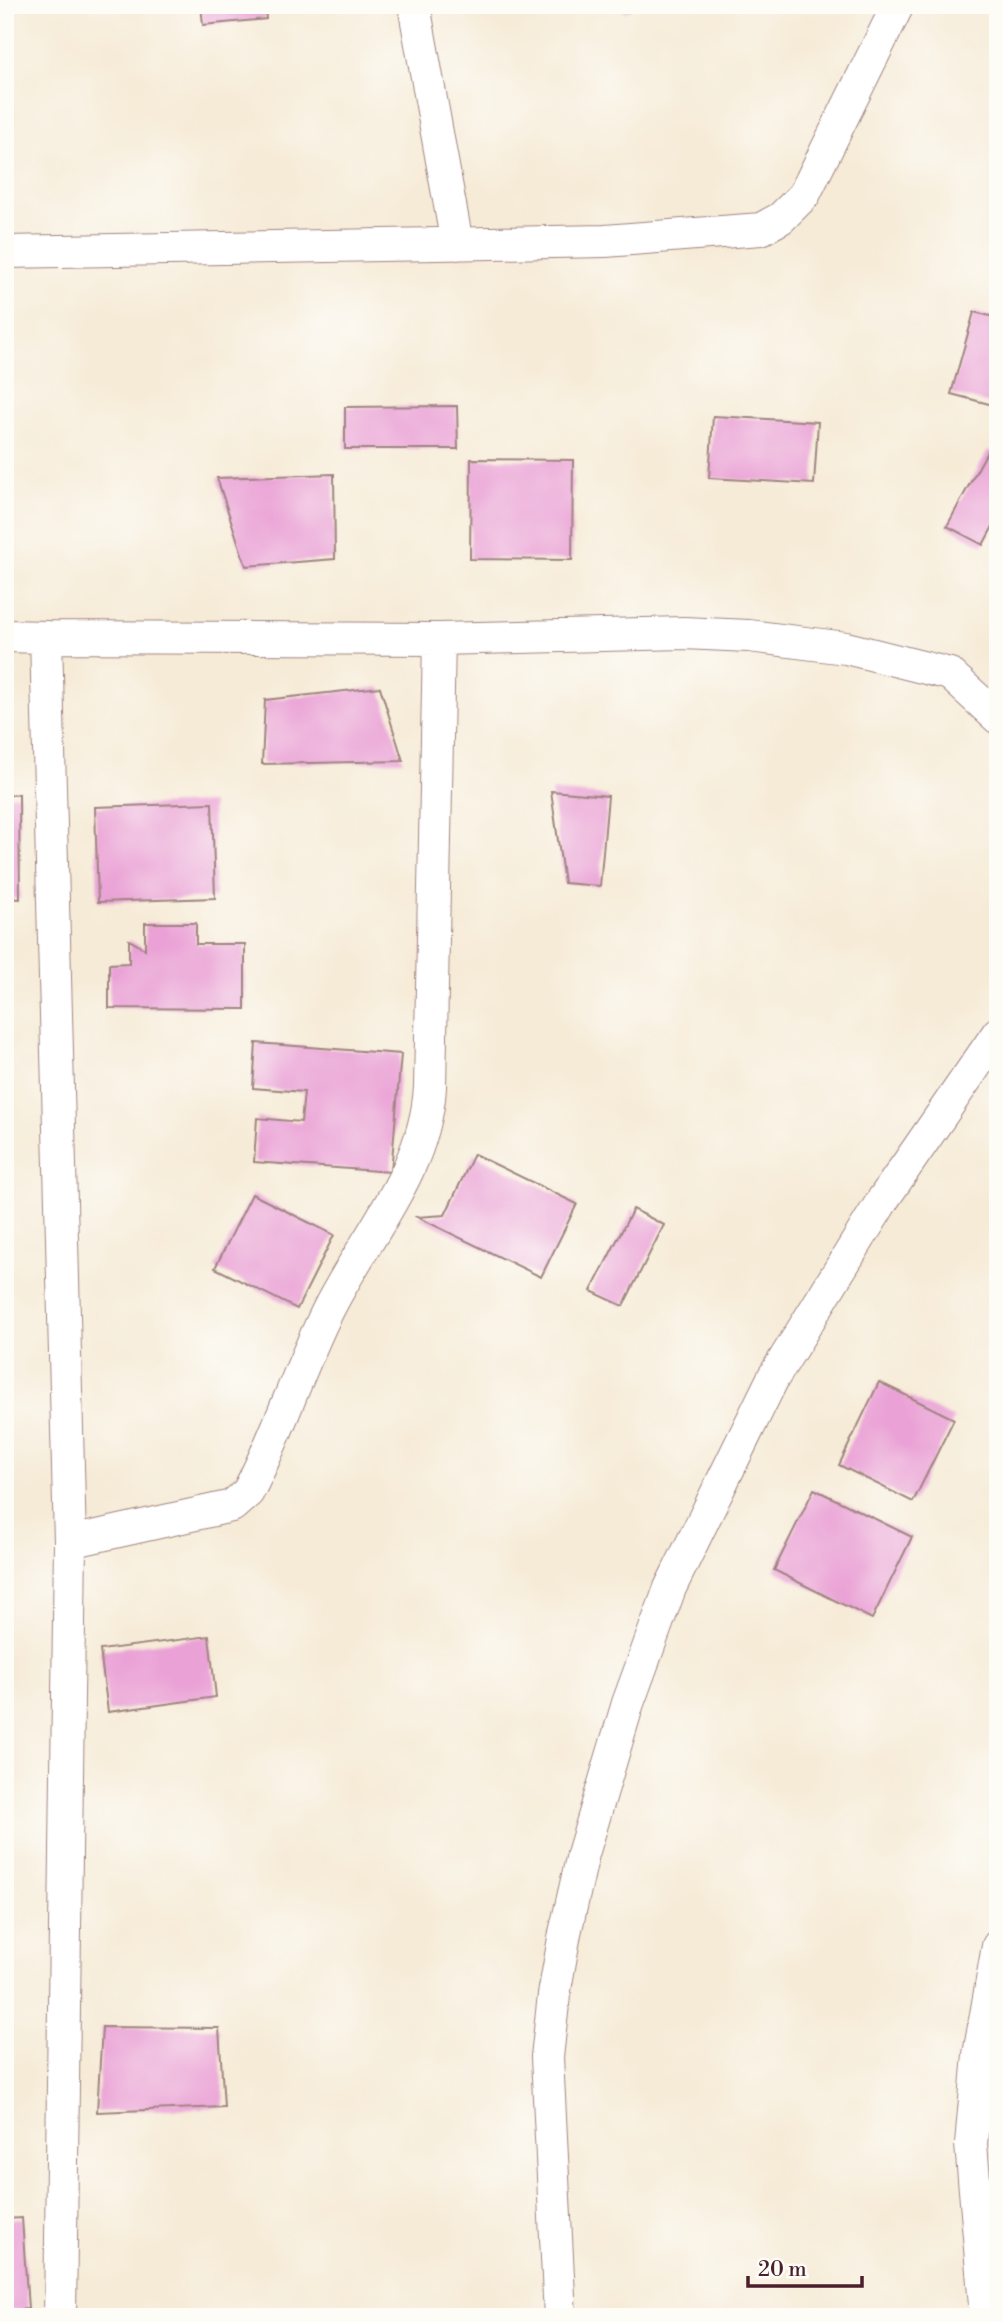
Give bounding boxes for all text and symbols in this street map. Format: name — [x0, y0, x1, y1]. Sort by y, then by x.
scale bar — [748, 2245, 861, 2289]
text: 20 m — [758, 2257, 807, 2283]

